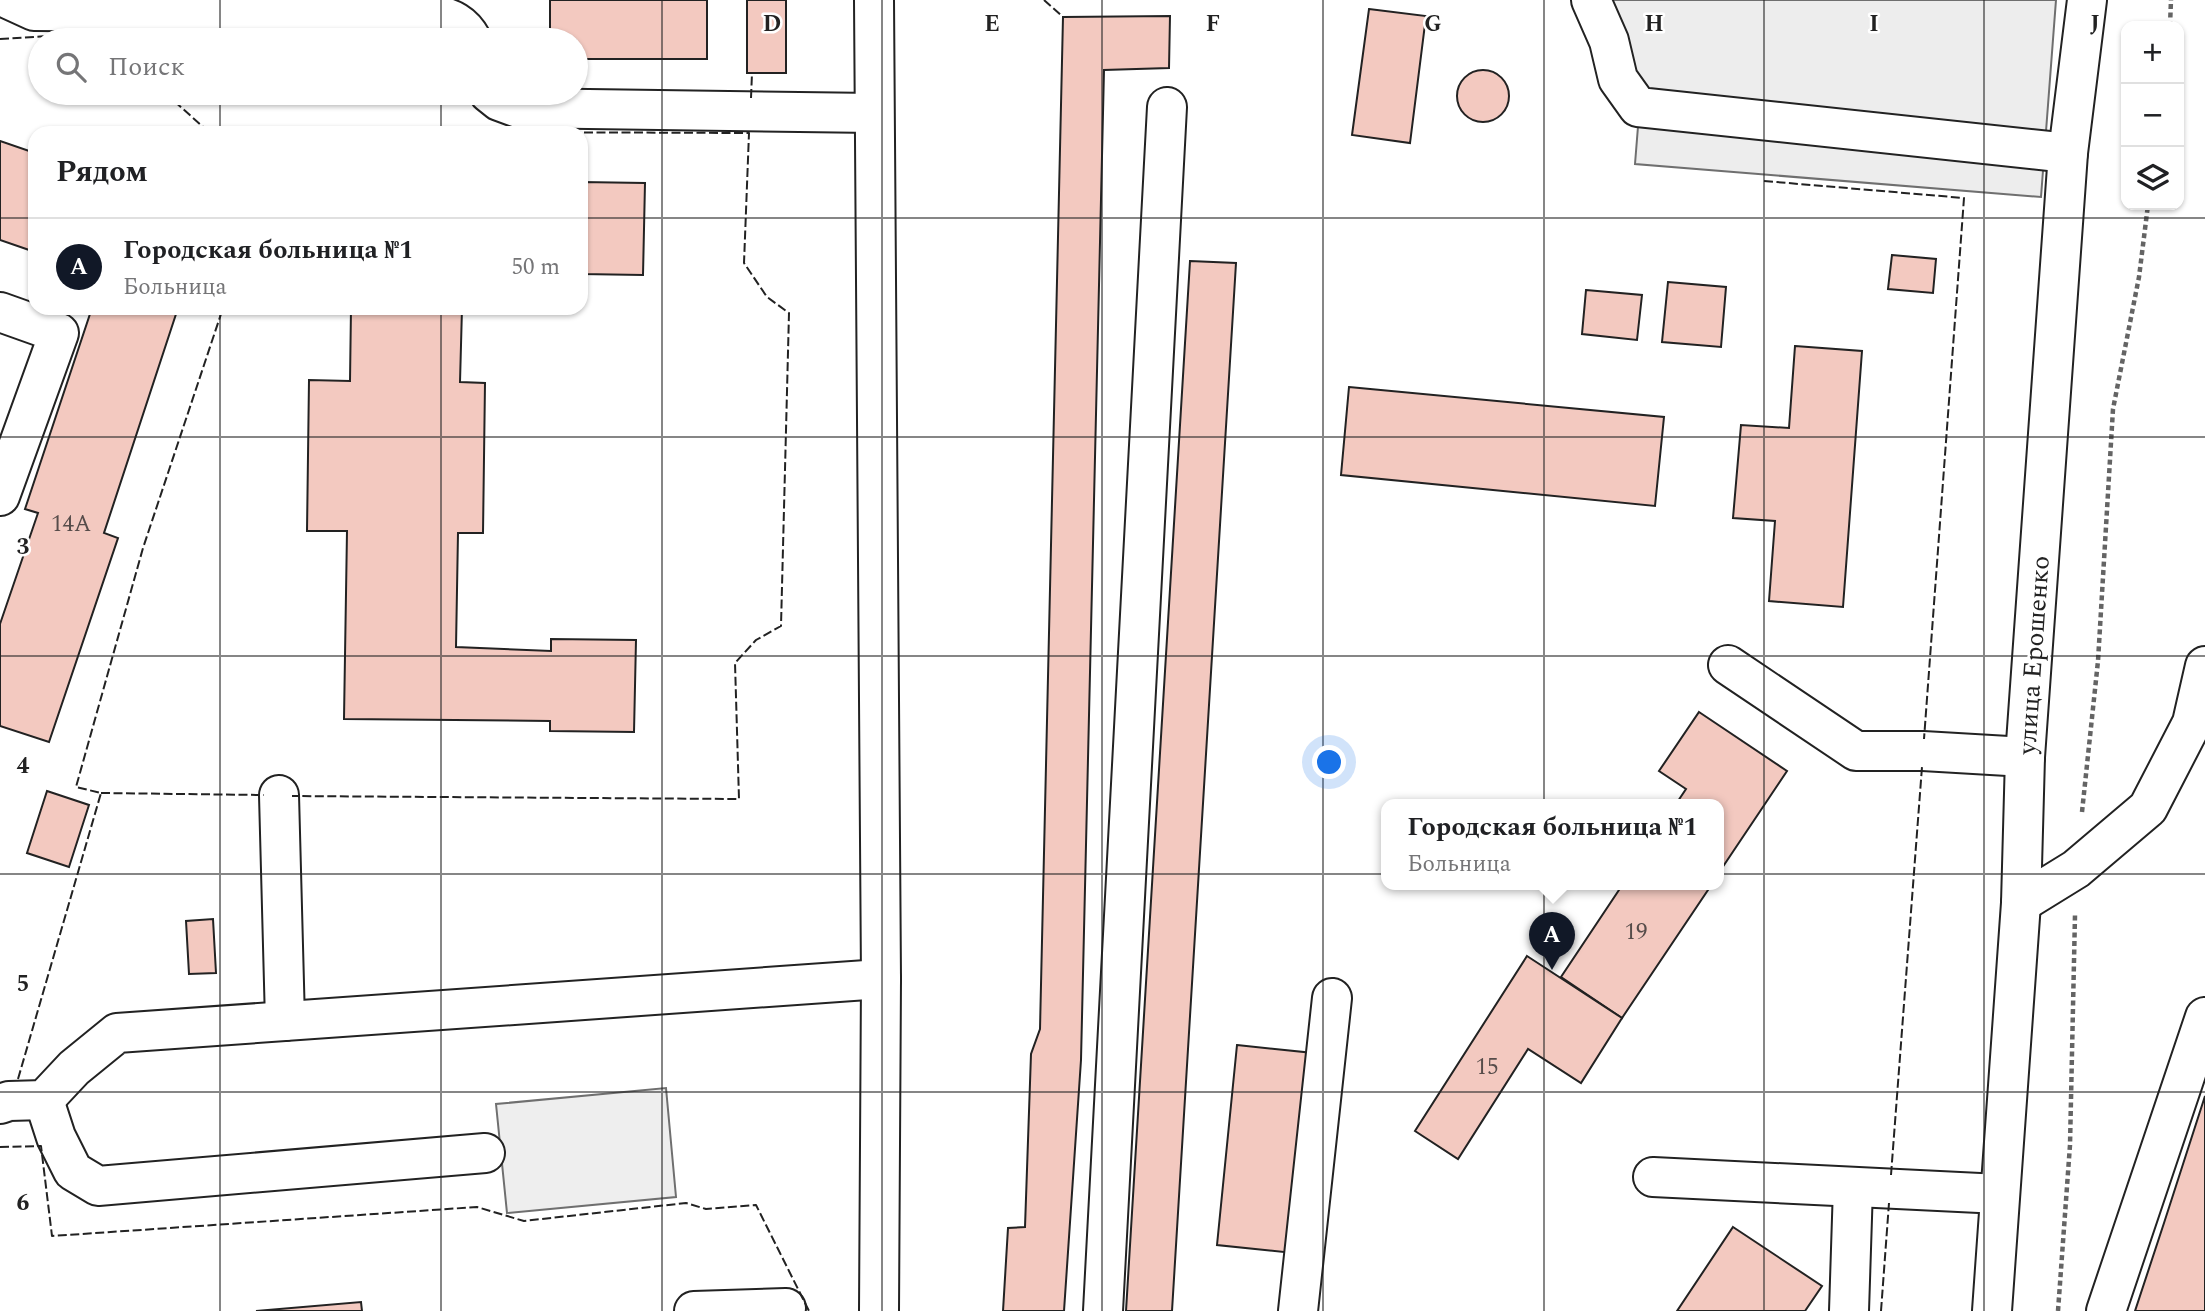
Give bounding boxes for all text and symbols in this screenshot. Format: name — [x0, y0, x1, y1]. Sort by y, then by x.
text: D — [763, 7, 781, 42]
text: E — [984, 7, 1000, 42]
text: F — [1206, 7, 1220, 42]
text: G — [1424, 7, 1442, 42]
text: H — [1644, 7, 1664, 42]
text: I — [1869, 7, 1879, 42]
text: J — [2090, 7, 2100, 42]
map controls — [2121, 21, 2184, 210]
button: + — [2121, 21, 2184, 84]
search box — [28, 28, 588, 105]
text: Поиск — [108, 47, 185, 87]
icon: search — [52, 48, 90, 86]
button: − — [2121, 84, 2184, 147]
button: layers — [2121, 147, 2184, 210]
text: Рядом — [56, 149, 148, 195]
text: Городская больница №1 — [123, 230, 414, 270]
text: A — [70, 250, 88, 285]
text: 50 m — [511, 250, 560, 285]
text: Больница — [123, 270, 227, 305]
house number: 14А — [51, 507, 91, 542]
text: 3 — [17, 530, 30, 565]
street label: улица Ерошенко — [2007, 554, 2061, 757]
your location — [1312, 745, 1346, 779]
text: 4 — [17, 749, 30, 784]
popup — [1381, 799, 1724, 890]
text: Городская больница №1 — [1407, 807, 1698, 847]
text: Больница — [1407, 847, 1511, 882]
pin: A — [1529, 912, 1575, 970]
house number: 19 — [1625, 915, 1648, 950]
text: 5 — [17, 967, 29, 1002]
house number: 15 — [1476, 1050, 1499, 1085]
text: 6 — [17, 1186, 30, 1221]

